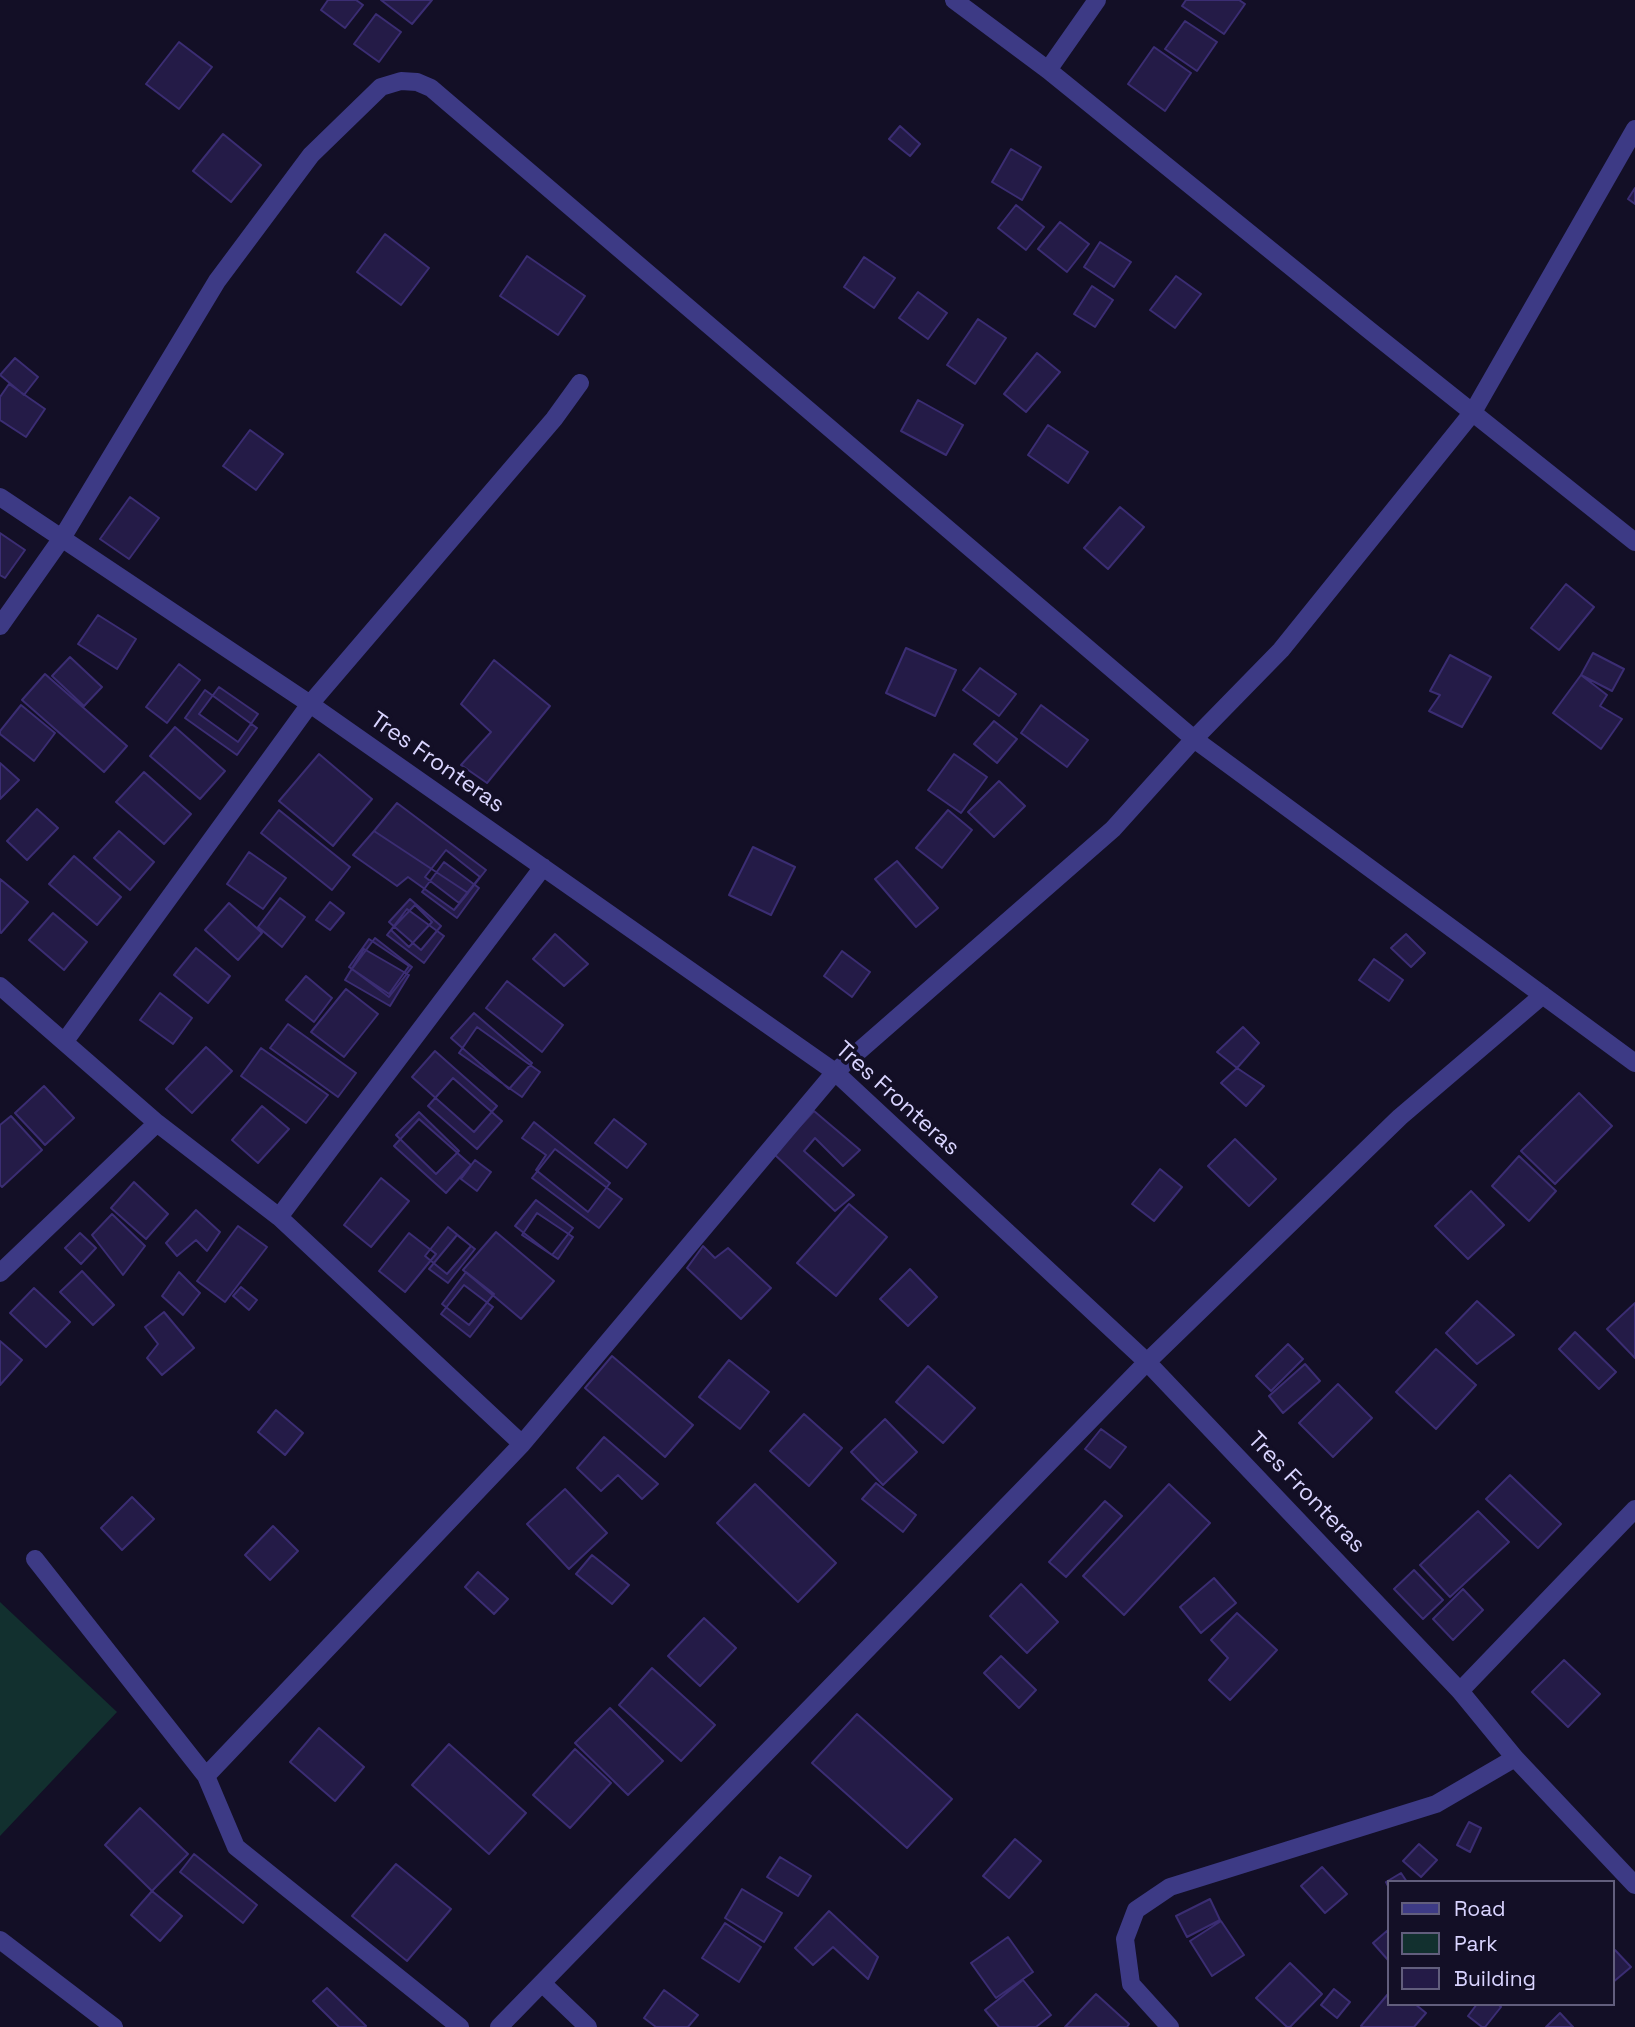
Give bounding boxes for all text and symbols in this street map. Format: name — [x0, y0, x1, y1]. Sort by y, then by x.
street label: Tres Fronteras — [365, 706, 509, 820]
street label: Tres Fronteras — [829, 1036, 965, 1162]
street label: Tres Fronteras — [1241, 1427, 1371, 1559]
legend — [1386, 1880, 1614, 2006]
text: Road — [1454, 1895, 1506, 1922]
text: Park — [1454, 1930, 1498, 1957]
text: Building — [1454, 1965, 1536, 1992]

